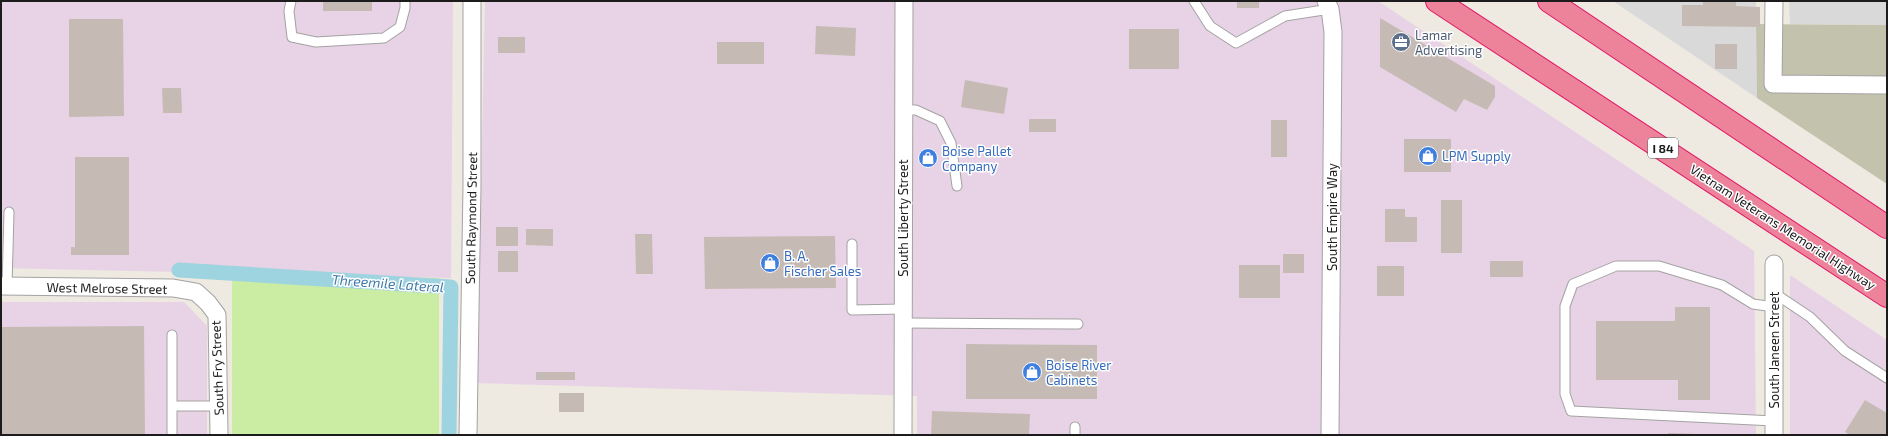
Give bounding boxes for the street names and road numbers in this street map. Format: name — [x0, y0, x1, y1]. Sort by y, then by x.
road number: I 84 — [1648, 138, 1678, 158]
street label: South Raymond Street — [462, 152, 480, 284]
street label: South Liberty Street — [895, 159, 911, 277]
street label: Vietnam Veterans Memorial Highway — [1687, 161, 1879, 293]
street label: South Empire Way — [1324, 163, 1340, 271]
street label: West Melrose Street — [46, 279, 168, 297]
street label: South Janeen Street — [1766, 292, 1782, 408]
street label: South Fry Street — [207, 320, 227, 416]

